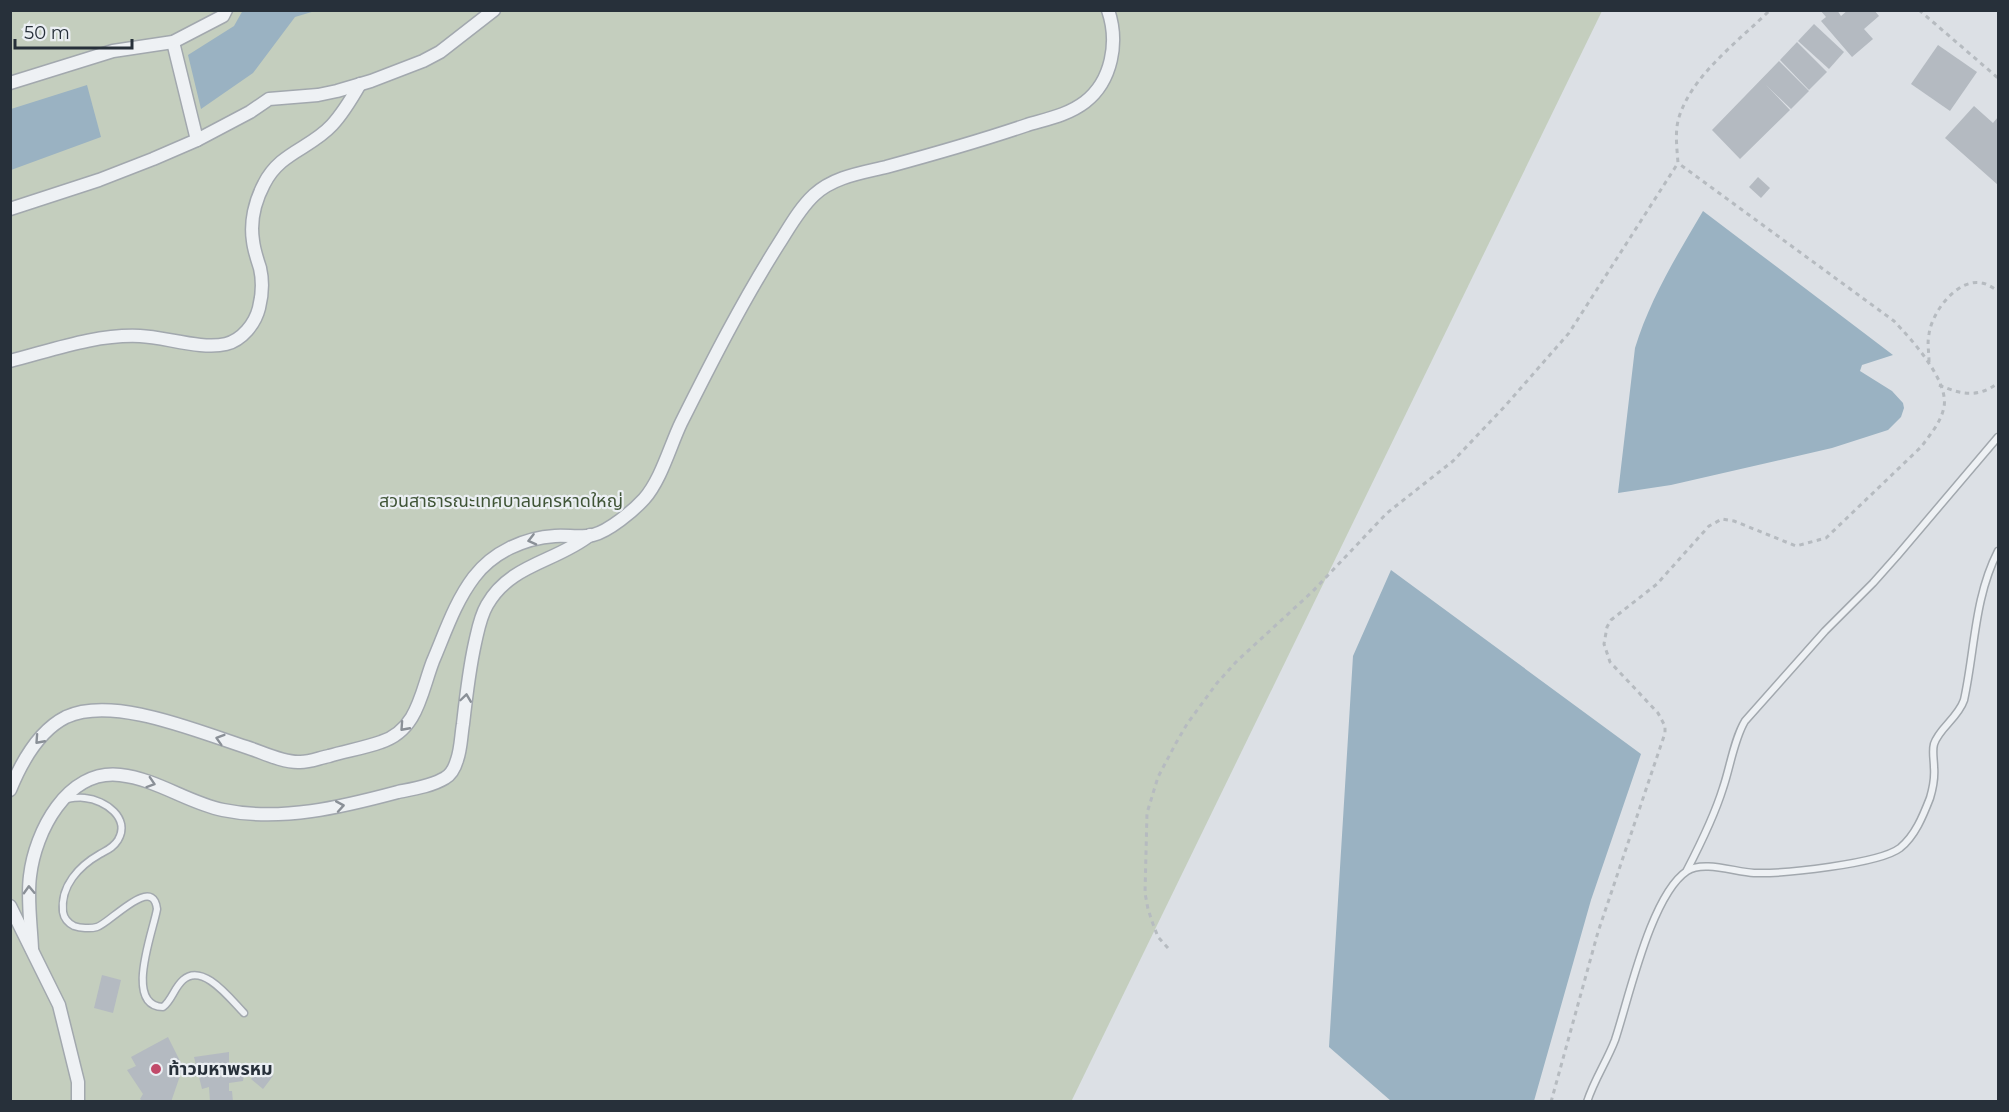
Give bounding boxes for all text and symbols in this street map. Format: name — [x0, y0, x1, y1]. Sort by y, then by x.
scale bar — [15, 12, 132, 50]
text: 50 m — [24, 22, 70, 44]
park label: สวนสาธารณะเทศบาลนครหาดใหญ่ — [379, 490, 623, 512]
one-way arrow — [527, 533, 538, 545]
one-way arrow — [460, 693, 472, 702]
one-way arrow — [400, 720, 411, 730]
one-way arrow — [35, 734, 46, 744]
one-way arrow — [215, 734, 226, 746]
one-way arrow — [145, 776, 155, 788]
one-way arrow — [334, 800, 344, 813]
one-way arrow — [23, 886, 36, 895]
place label: ท้าวมหาพรหม — [168, 1058, 273, 1080]
marker: ท้าวมหาพรหม — [149, 1062, 163, 1076]

